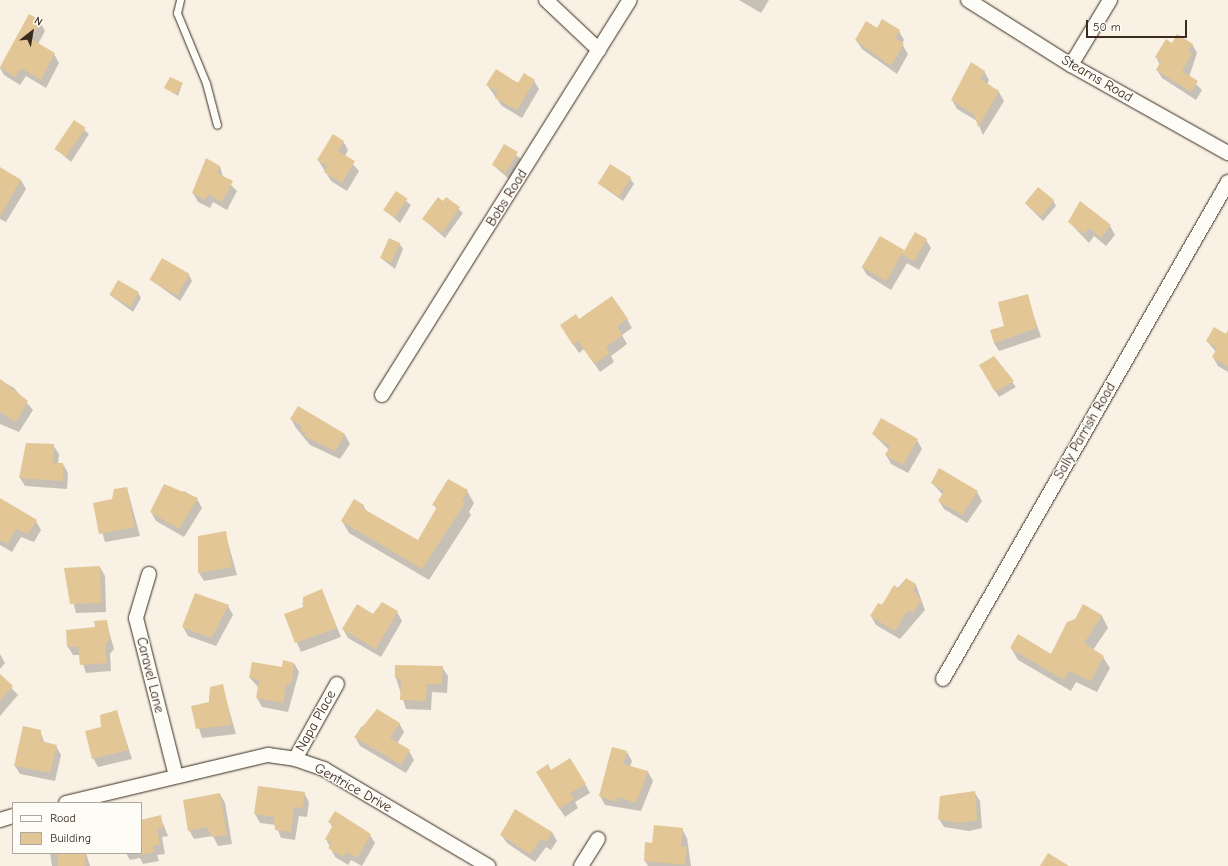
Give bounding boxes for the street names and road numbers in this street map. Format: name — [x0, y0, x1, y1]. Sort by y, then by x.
street label: Stearns Road — [1058, 52, 1136, 106]
street label: Bobs Road — [483, 166, 531, 230]
street label: Sally Parrish Road — [1050, 380, 1120, 482]
street label: Caravel Lane — [132, 635, 168, 715]
street label: Napa Place — [292, 687, 340, 755]
street label: Gentrice Drive — [311, 760, 395, 816]

